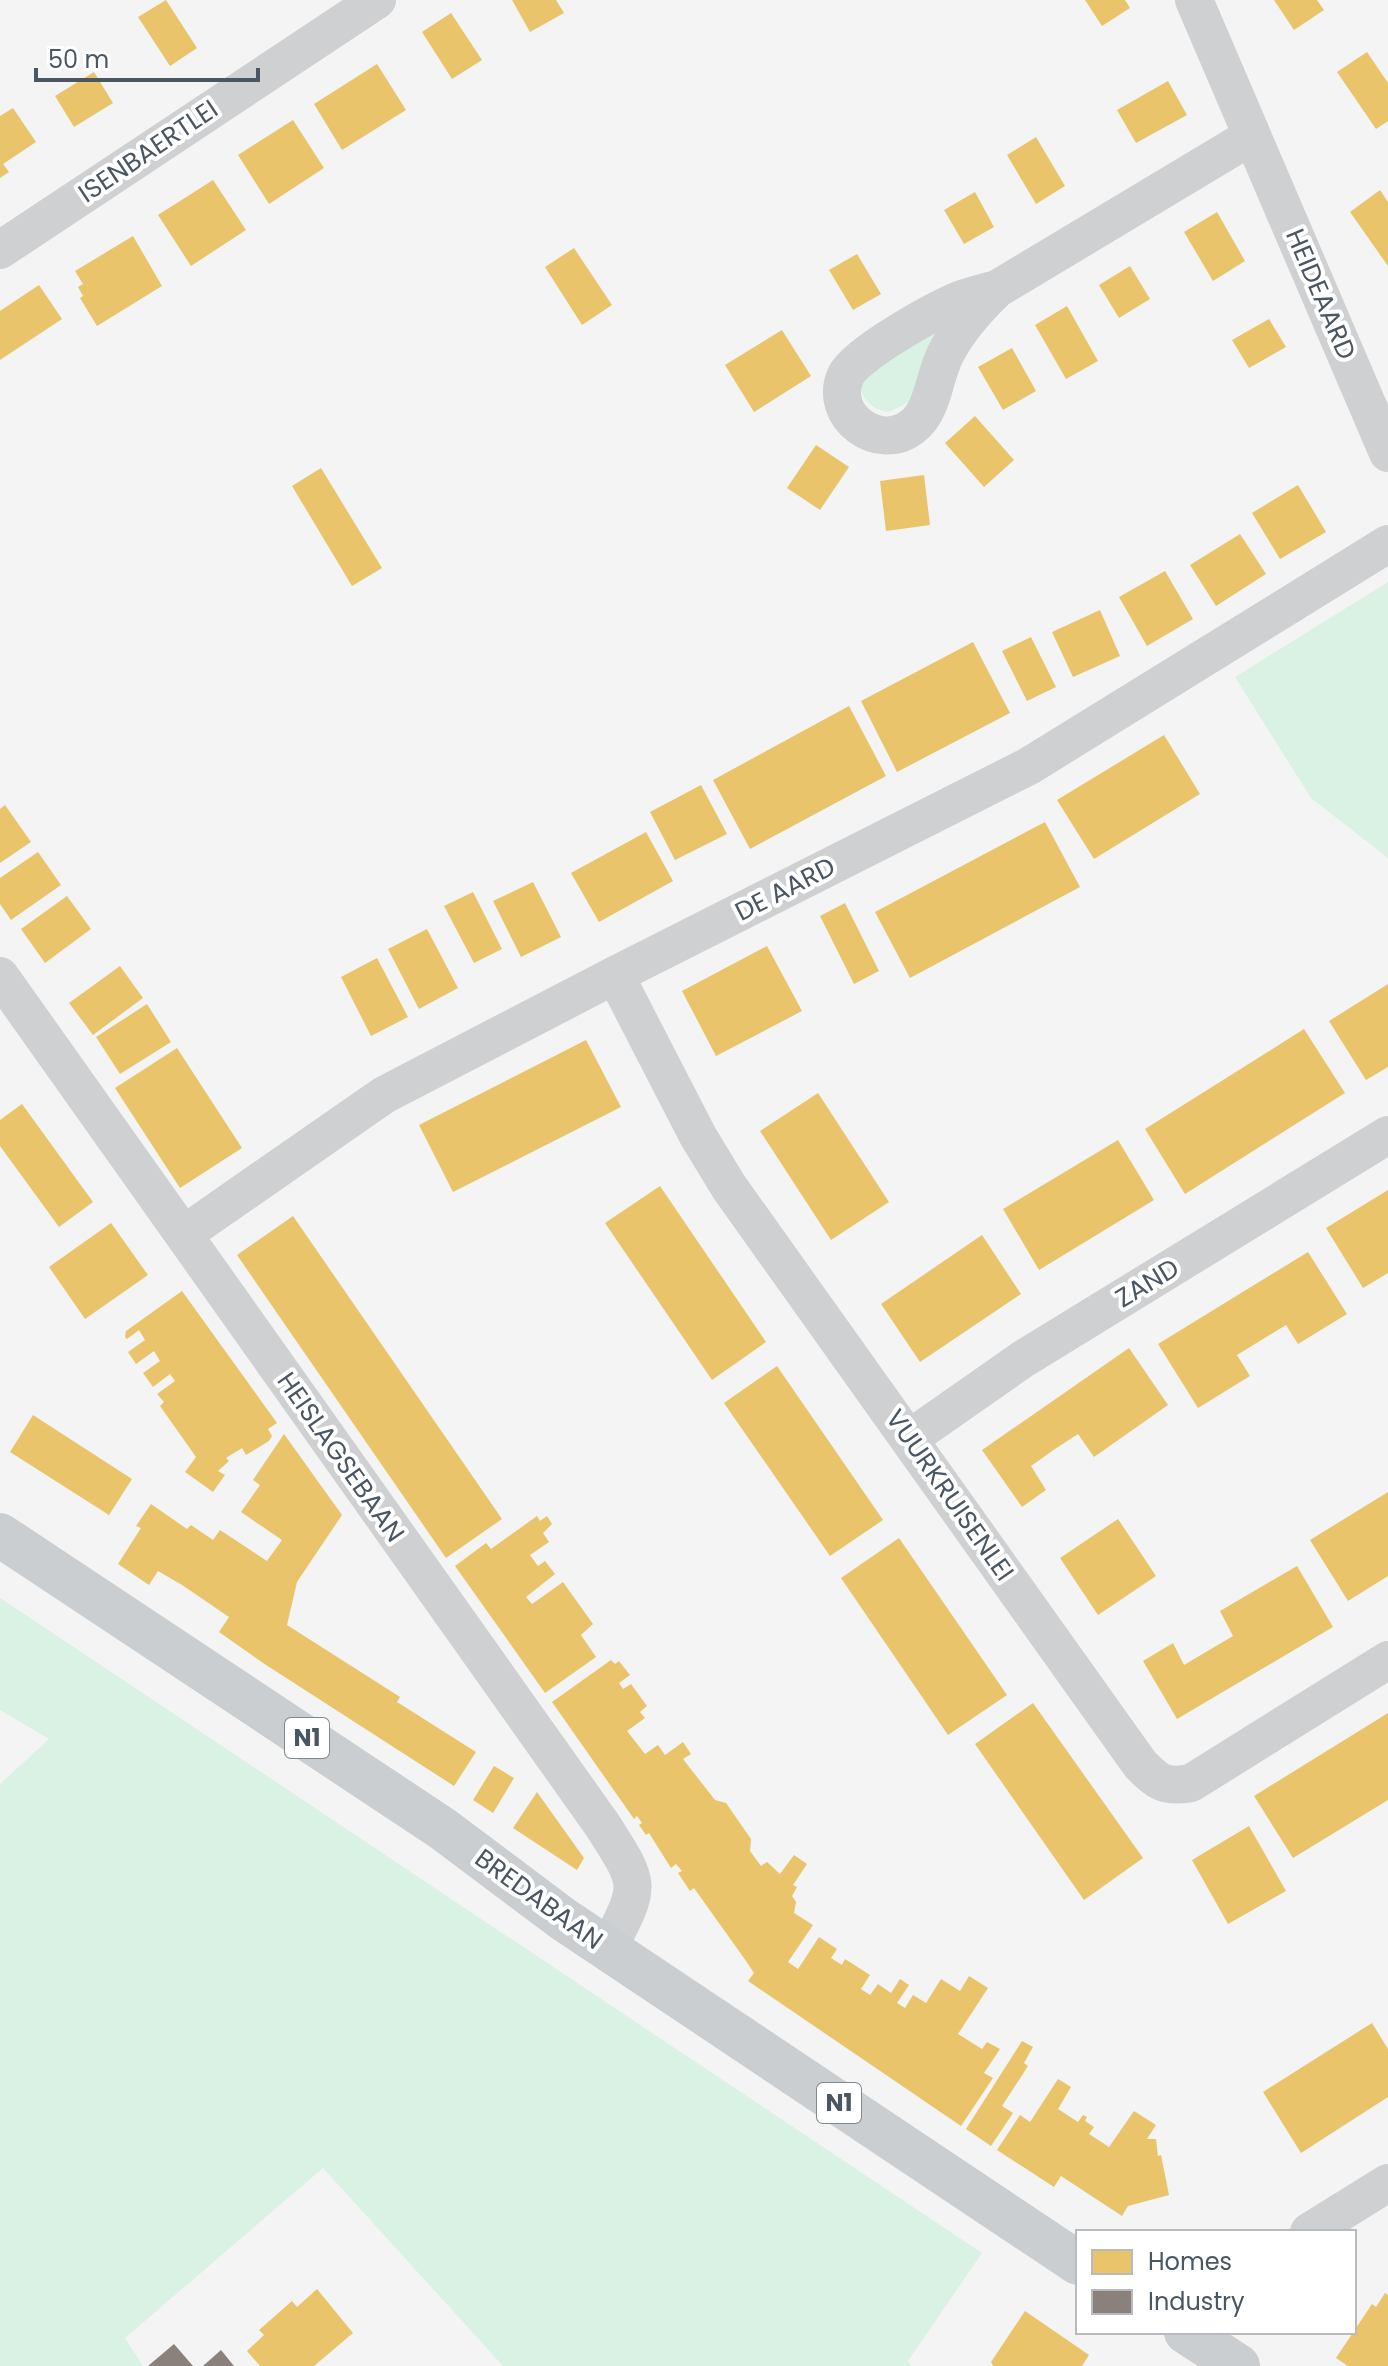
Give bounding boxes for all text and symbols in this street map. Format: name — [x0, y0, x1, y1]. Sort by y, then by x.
scale bar — [36, 32, 258, 82]
text: 50 m — [48, 43, 109, 76]
street label: ISENBAERTLEI — [71, 91, 225, 211]
street label: HEIDEAARD — [1277, 223, 1365, 365]
street label: DE AARD — [729, 848, 841, 930]
street label: ZAND — [1108, 1250, 1186, 1316]
street label: HEISLAGSEBAAN — [269, 1365, 413, 1549]
street label: VUURKRUISENLEI — [877, 1402, 1023, 1588]
road number: N1 — [285, 1718, 329, 1758]
street label: BREDABAAN — [468, 1840, 610, 1958]
road number: N1 — [817, 2083, 861, 2123]
legend — [1076, 2230, 1356, 2334]
text: Homes — [1148, 2245, 1232, 2278]
text: Industry — [1148, 2285, 1245, 2318]

